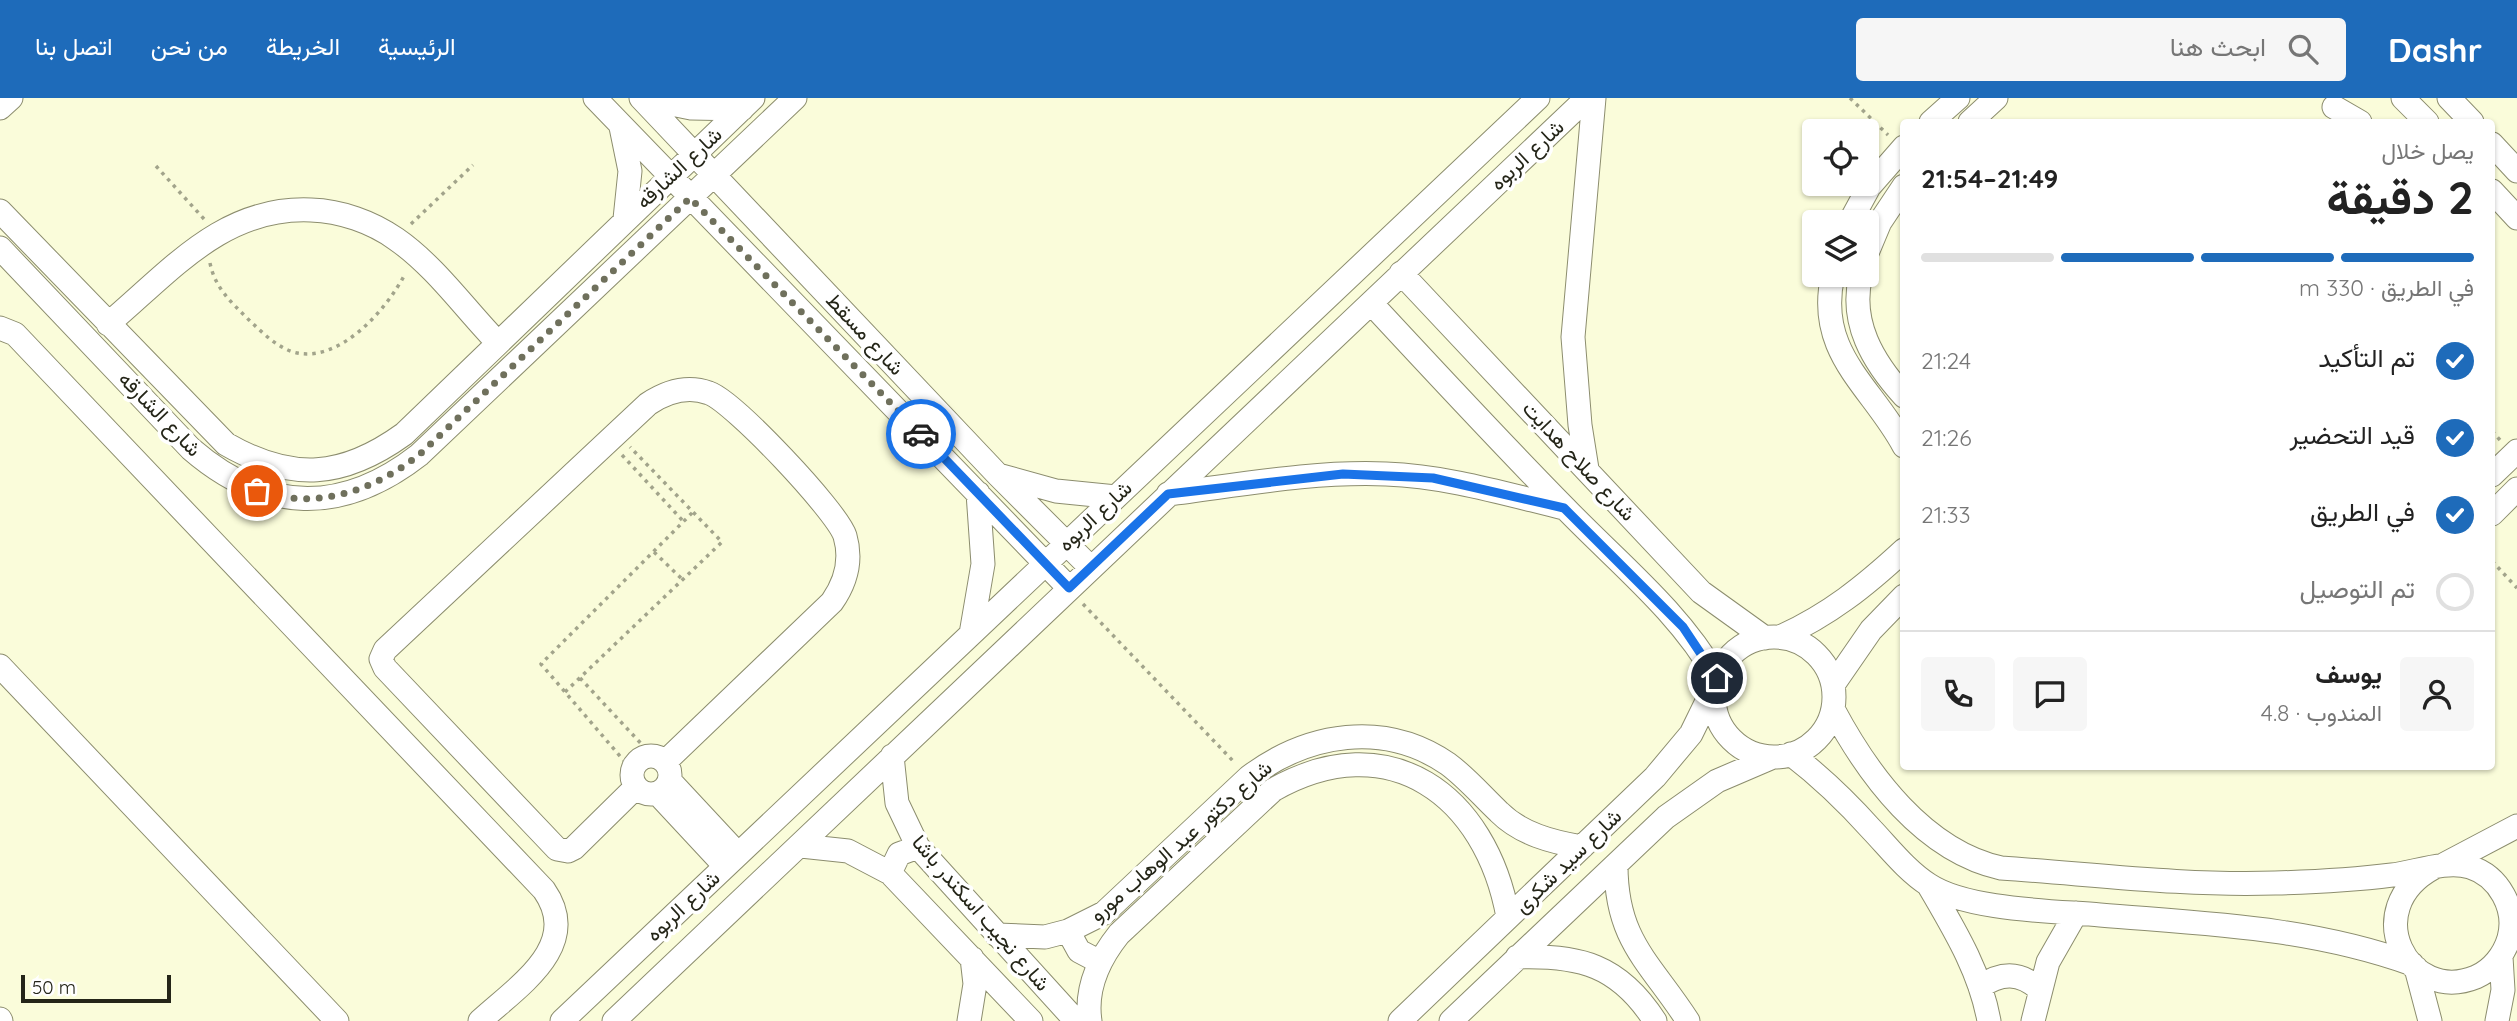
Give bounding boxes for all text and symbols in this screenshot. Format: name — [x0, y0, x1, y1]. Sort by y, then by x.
search box — [1856, 18, 2346, 81]
text: Dashr — [2388, 29, 2482, 70]
text: ابحث هنا — [2170, 30, 2266, 63]
icon: search — [2284, 30, 2322, 68]
text: اتصل بنا — [35, 31, 113, 61]
text: من نحن — [151, 31, 228, 61]
text: الخريطة — [266, 31, 340, 61]
text: الرئيسية — [378, 31, 456, 61]
street label: شارع الربوه — [1484, 113, 1570, 197]
map controls — [1802, 119, 1879, 287]
button: locate — [1802, 119, 1879, 196]
street label: شارع الشارقه — [630, 121, 728, 215]
text: يصل خلال — [2381, 136, 2474, 165]
text: 21:49–21:54 — [1921, 162, 2058, 195]
text: 2 دقيقة — [2326, 168, 2474, 226]
button: layers — [1802, 210, 1879, 287]
text: في الطريق · 330 m — [2299, 273, 2474, 302]
street label: شارع مسقط — [820, 287, 910, 381]
text: تم التأكيد — [2318, 341, 2415, 374]
icon: check — [2436, 342, 2474, 380]
text: 21:24 — [1921, 346, 1971, 375]
street label: شارع الشارقه — [112, 365, 208, 463]
street label: شارع صلاح هدايت — [1516, 395, 1642, 527]
courier — [886, 399, 956, 469]
icon: car — [902, 415, 940, 453]
text: قيد التحضير — [2289, 418, 2415, 451]
icon: check — [2436, 419, 2474, 457]
text: 21:26 — [1921, 423, 1972, 452]
pin — [227, 461, 287, 521]
icon: bag — [238, 472, 276, 510]
street label: شارع الربوه — [1052, 474, 1138, 558]
text: في الطريق — [2310, 495, 2415, 528]
icon: check — [2436, 496, 2474, 534]
text: 21:33 — [1921, 500, 1971, 529]
text: تم التوصيل — [2300, 572, 2415, 605]
pin — [1687, 648, 1747, 708]
button: phone — [1921, 657, 1995, 731]
button: chat — [2013, 657, 2087, 731]
text: يوسف — [2315, 657, 2382, 690]
button: person — [2400, 657, 2474, 731]
icon: home — [1698, 659, 1736, 697]
text: المندوب · 4.8 — [2261, 698, 2382, 727]
street label: شارع دكتور عبد الوهاب مورو — [1084, 754, 1278, 928]
street label: شارع سيد شكرى — [1508, 803, 1628, 919]
street label: شارع نجيب اسكندر باشا — [905, 829, 1057, 997]
street label: شارع الربوه — [640, 864, 726, 948]
scale bar — [21, 972, 172, 1004]
text: 50 m — [32, 975, 76, 999]

